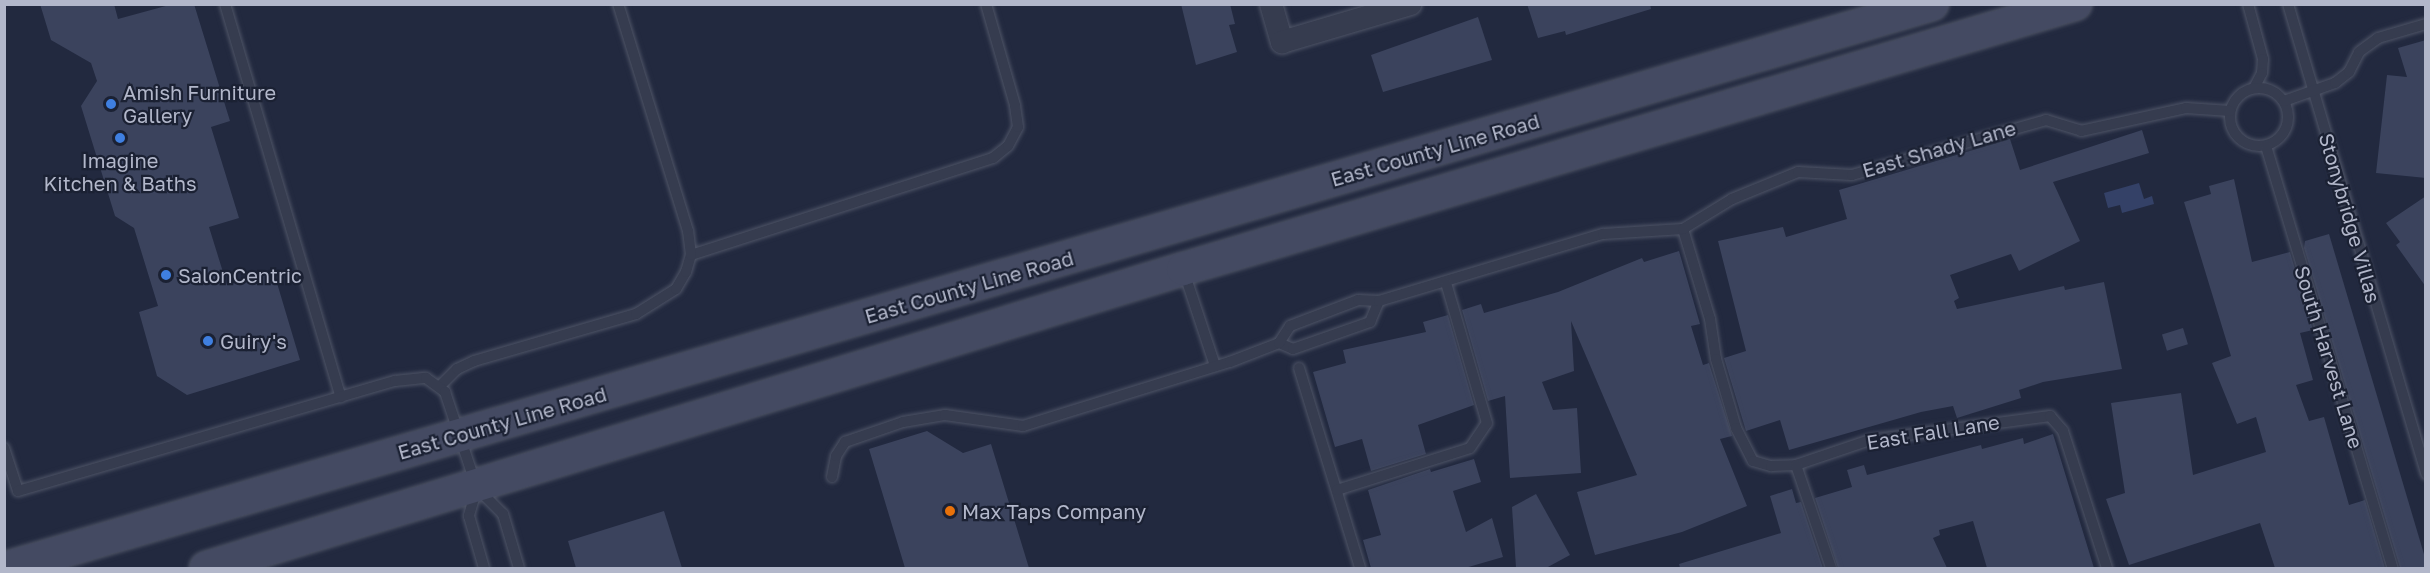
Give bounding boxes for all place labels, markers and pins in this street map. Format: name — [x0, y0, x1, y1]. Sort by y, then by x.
place label: Amish Furniture Gallery — [123, 80, 276, 127]
marker: Amish Furniture Gallery — [104, 97, 118, 111]
marker: Imagine Kitchen & Baths — [113, 131, 127, 145]
place label: Imagine Kitchen & Baths — [43, 148, 197, 195]
place label: SalonCentric — [178, 263, 302, 287]
marker: SalonCentric — [159, 268, 173, 282]
place label: Guiry's — [220, 329, 287, 353]
marker: Guiry's — [201, 334, 215, 348]
place label: Max Taps Company — [962, 499, 1146, 523]
marker: Max Taps Company — [943, 504, 957, 518]

